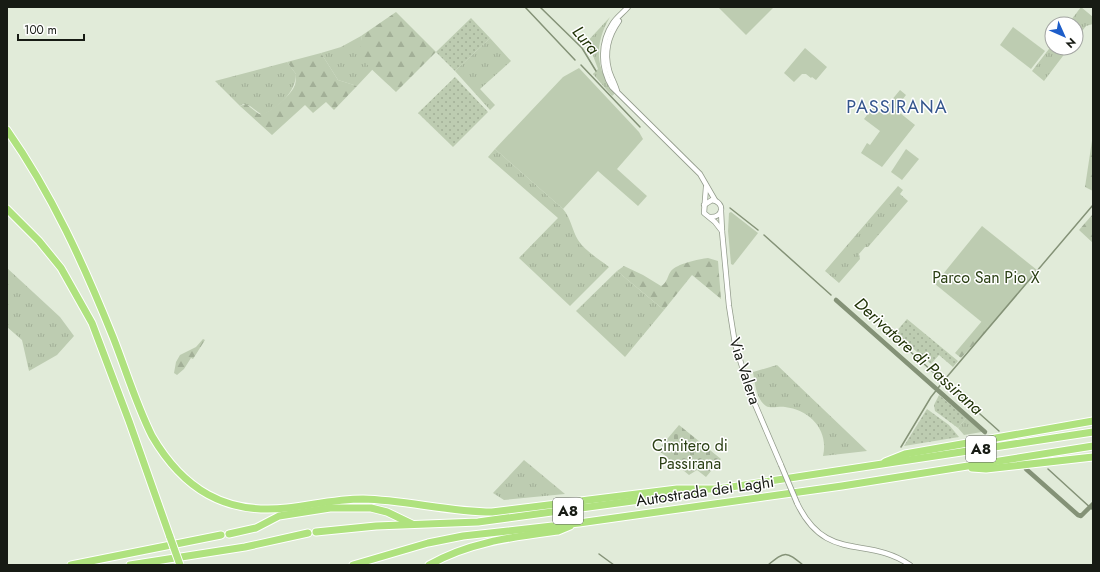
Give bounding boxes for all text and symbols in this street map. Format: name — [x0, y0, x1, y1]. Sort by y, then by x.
scale bar — [18, 16, 84, 42]
north arrow — [1044, 16, 1084, 56]
water label: Lura — [567, 20, 605, 60]
text: 100 m — [24, 21, 57, 39]
text: N — [1062, 34, 1080, 52]
district label: PASSIRANA — [846, 94, 948, 120]
park label: Parco San Pio X — [932, 266, 1040, 289]
water label: Derivatore di Passirana — [849, 292, 989, 421]
street label: Via Valera — [723, 335, 767, 407]
park label: Cimitero di Passirana — [652, 434, 728, 475]
road number: A8 — [966, 436, 996, 462]
street label: Autostrada dei Laghi — [634, 470, 776, 512]
road number: A8 — [553, 498, 583, 524]

